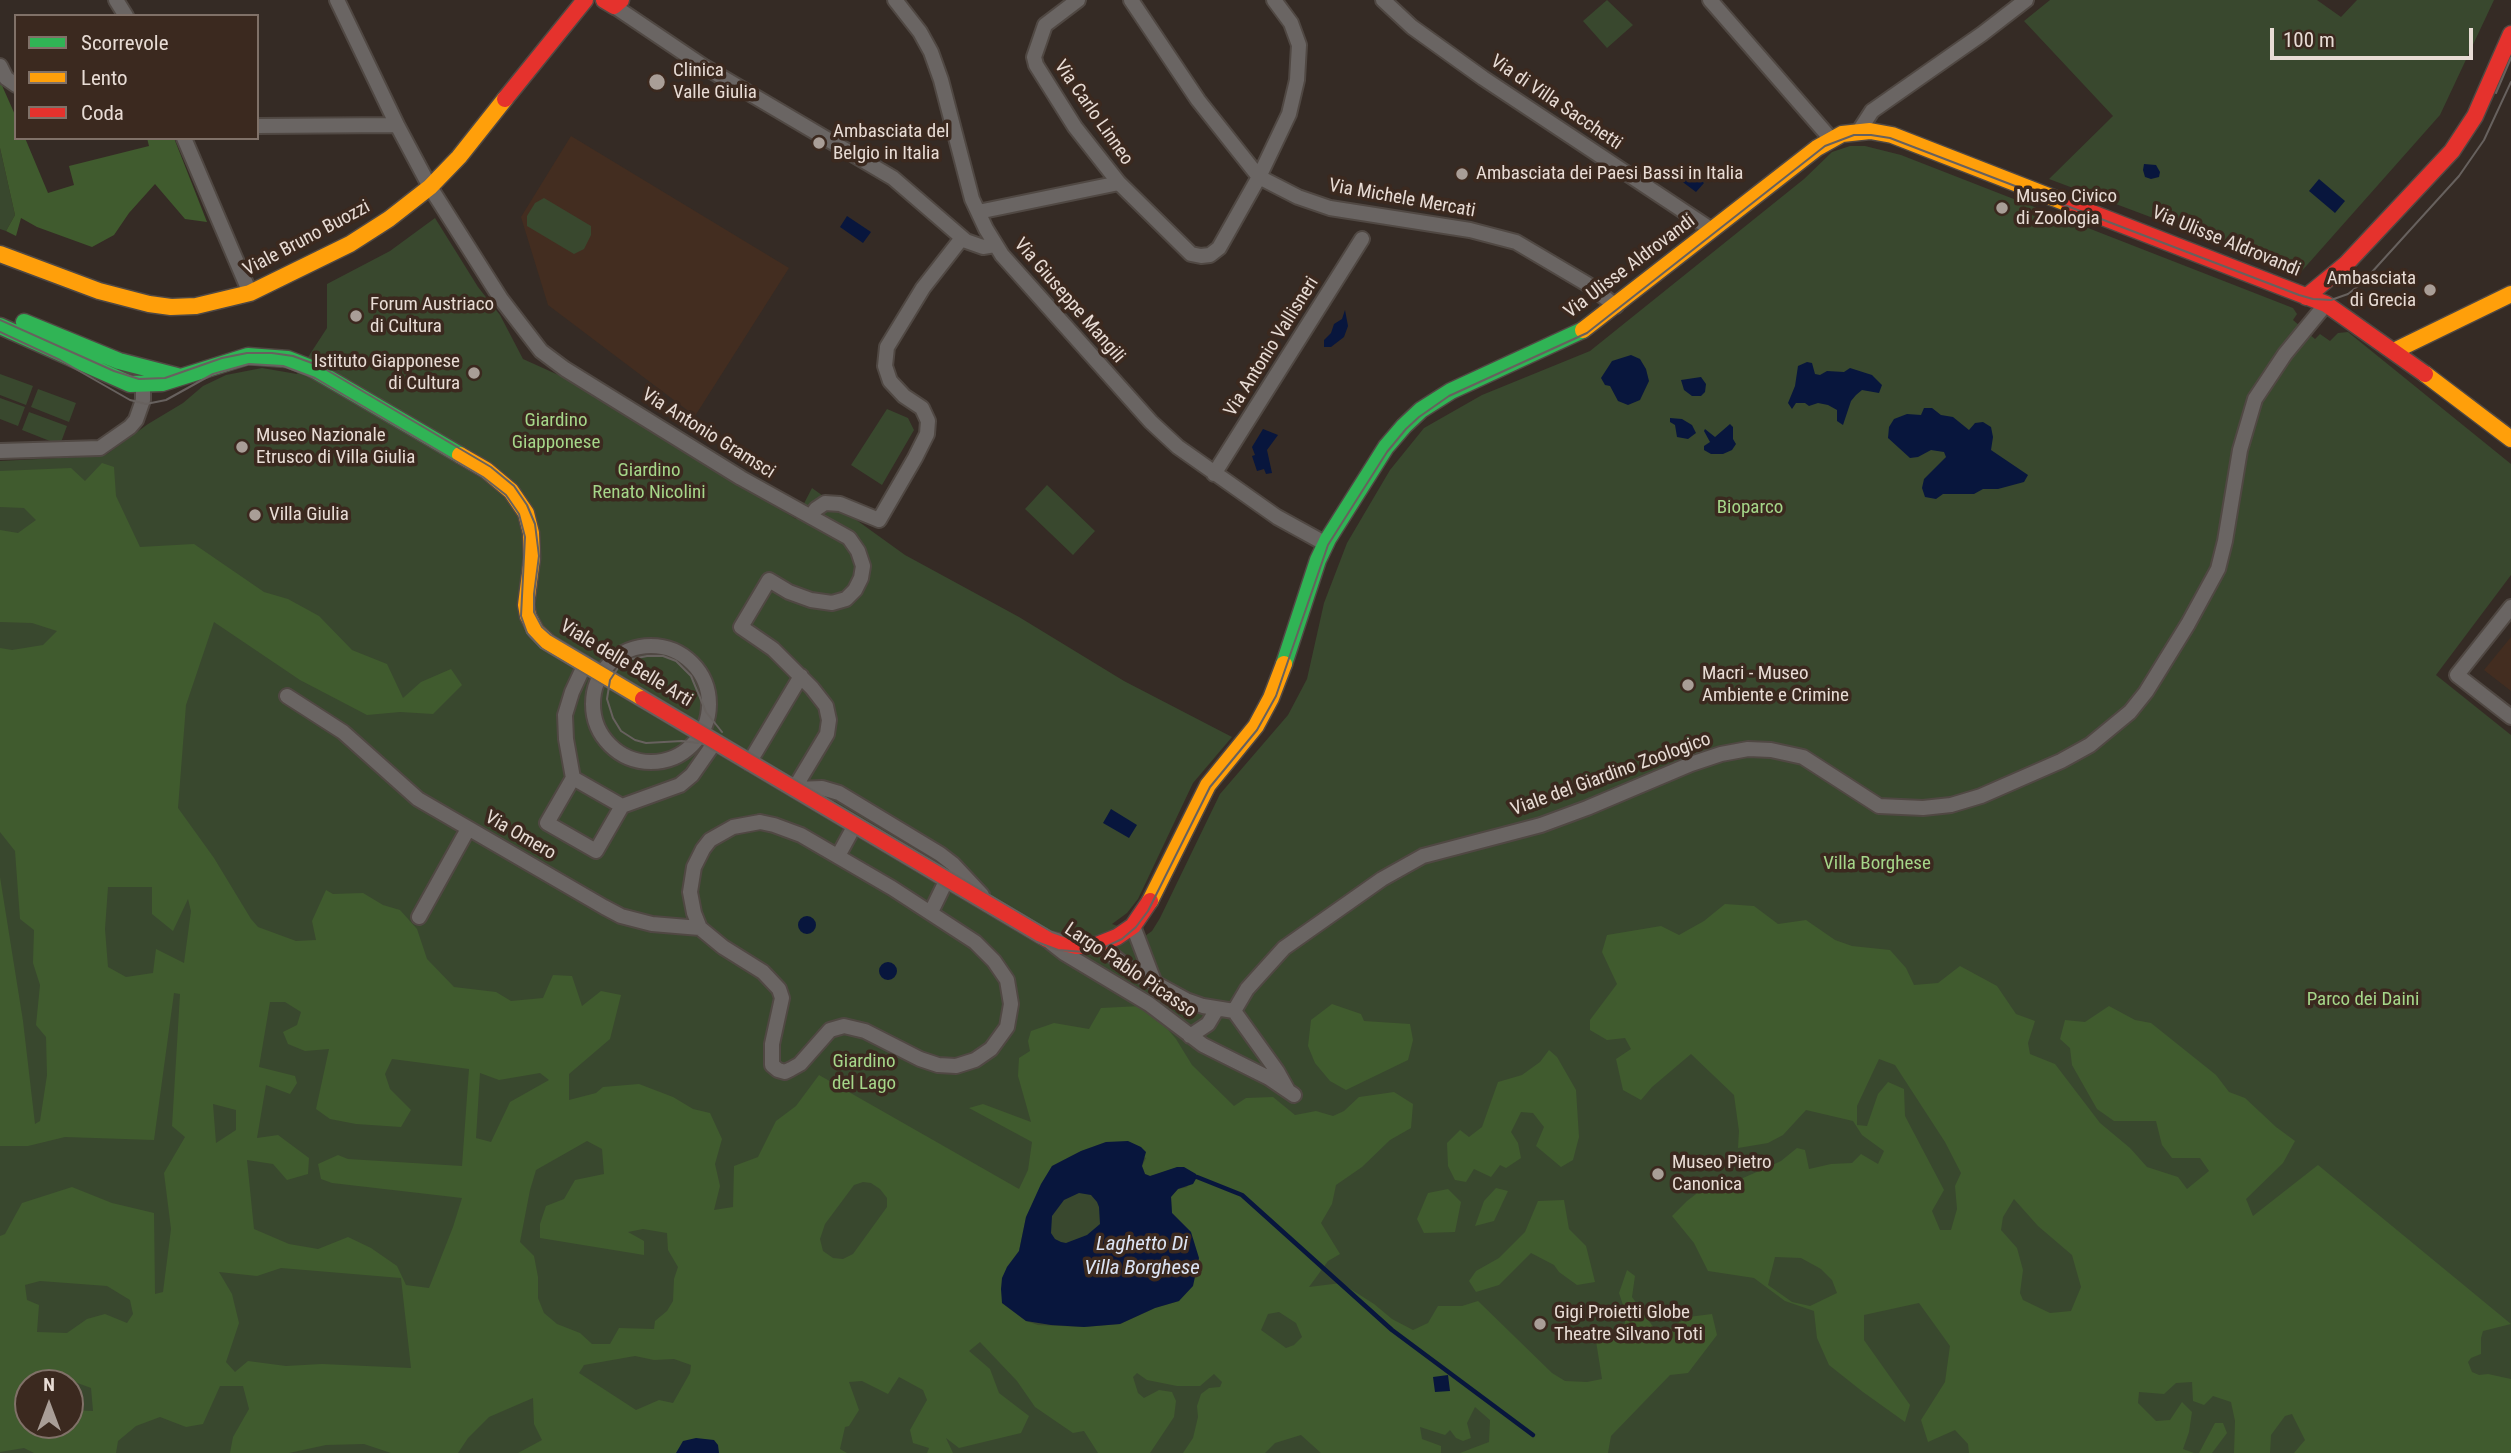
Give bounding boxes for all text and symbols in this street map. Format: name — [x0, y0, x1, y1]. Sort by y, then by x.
legend — [14, 14, 259, 140]
scale bar — [2273, 14, 2476, 58]
text: 100 m — [2283, 28, 2335, 52]
text: Scorrevole — [81, 31, 168, 55]
street label: Via di Villa Sacchetti — [1486, 50, 1626, 156]
street label: Via Carlo Linneo — [1048, 56, 1138, 170]
place label: Clinica Valle Giulia — [673, 60, 757, 104]
text: Lento — [81, 66, 128, 90]
marker: Clinica Valle Giulia — [647, 72, 667, 92]
text: Coda — [81, 101, 124, 125]
place label: Ambasciata del Belgio in Italia — [833, 121, 949, 165]
marker: Ambasciata del Belgio in Italia — [811, 135, 827, 151]
place label: Ambasciata dei Paesi Bassi in Italia — [1476, 163, 1743, 185]
marker: Ambasciata dei Paesi Bassi in Italia — [1454, 166, 1470, 182]
street label: Via Michele Mercati — [1327, 175, 1477, 223]
place label: Museo Civico di Zoologia — [2016, 186, 2117, 230]
street label: Viale Bruno Buozzi — [240, 196, 374, 282]
marker: Museo Civico di Zoologia — [1994, 200, 2010, 216]
street label: Via Ulisse Aldrovandi — [2148, 202, 2304, 282]
street label: Via Ulisse Aldrovandi — [1560, 210, 1700, 324]
street label: Via Giuseppe Mangili — [1009, 234, 1129, 368]
place label: Ambasciata di Grecia — [2327, 268, 2416, 312]
street label: Via Antonio Vallisneri — [1220, 273, 1324, 421]
marker: Ambasciata di Grecia — [2422, 282, 2438, 298]
place label: Forum Austriaco di Cultura — [370, 294, 494, 338]
marker: Forum Austriaco di Cultura — [348, 308, 364, 324]
place label: Istituto Giapponese di Cultura — [314, 351, 460, 395]
marker: Istituto Giapponese di Cultura — [466, 365, 482, 381]
street label: Via Antonio Gramsci — [637, 384, 779, 484]
park label: Giardino Giapponese — [512, 410, 600, 454]
place label: Museo Nazionale Etrusco di Villa Giulia — [256, 425, 415, 469]
marker: Museo Nazionale Etrusco di Villa Giulia — [234, 439, 250, 455]
park label: Giardino Renato Nicolini — [592, 460, 706, 504]
park label: Bioparco — [1717, 497, 1783, 519]
place label: Villa Giulia — [269, 504, 349, 526]
marker: Villa Giulia — [247, 507, 263, 523]
street label: Viale delle Belle Arti — [556, 615, 696, 713]
place label: Macri - Museo Ambiente e Crimine — [1702, 663, 1849, 707]
marker: Macri - Museo Ambiente e Crimine — [1680, 677, 1696, 693]
street label: Viale del Giardino Zoologico — [1508, 728, 1714, 822]
street label: Via Omero — [480, 807, 560, 865]
park label: Villa Borghese — [1823, 853, 1931, 875]
street label: Largo Pablo Picasso — [1060, 919, 1200, 1023]
park label: Parco dei Daini — [2307, 989, 2419, 1011]
park label: Giardino del Lago — [832, 1051, 896, 1095]
place label: Museo Pietro Canonica — [1672, 1152, 1772, 1196]
marker: Museo Pietro Canonica — [1650, 1166, 1666, 1182]
water label: Laghetto Di Villa Borghese — [1084, 1232, 1200, 1282]
place label: Gigi Proietti Globe Theatre Silvano Toti — [1554, 1302, 1703, 1346]
marker: Gigi Proietti Globe Theatre Silvano Toti — [1532, 1316, 1548, 1332]
north arrow — [14, 1369, 84, 1439]
text: N — [43, 1373, 55, 1396]

